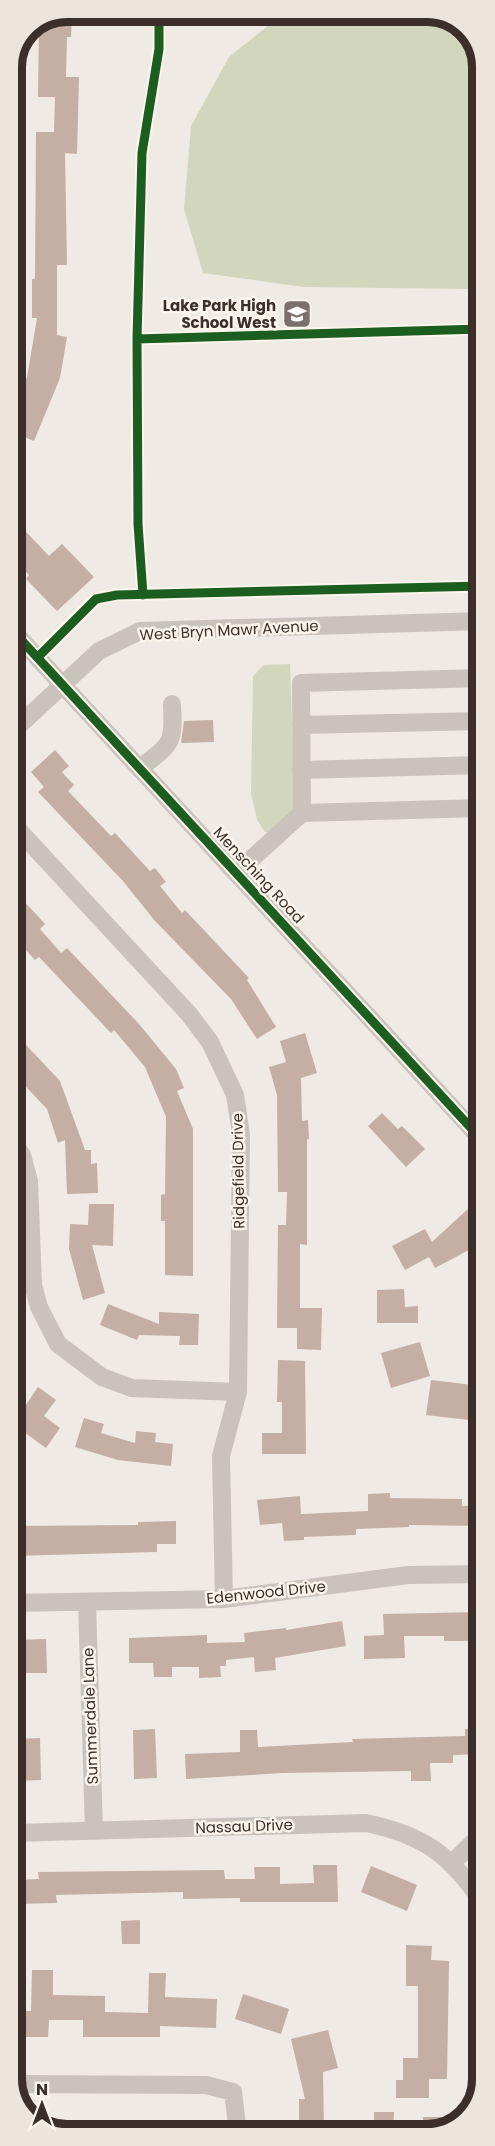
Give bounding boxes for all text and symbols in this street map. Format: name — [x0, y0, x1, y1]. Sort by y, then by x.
place label: Lake Park High School West — [163, 295, 276, 333]
school or university icon: Lake Park High School West — [281, 298, 313, 330]
street label: West Bryn Mawr Avenue — [139, 615, 319, 645]
street label: Mensching Road — [209, 822, 309, 928]
street label: Ridgefield Drive — [226, 1113, 250, 1229]
street label: Edenwood Drive — [205, 1575, 327, 1609]
street label: Summerdale Lane — [77, 1647, 103, 1785]
street label: Nassau Drive — [195, 1814, 293, 1838]
north arrow — [12, 2074, 72, 2134]
text: N — [36, 2078, 48, 2101]

